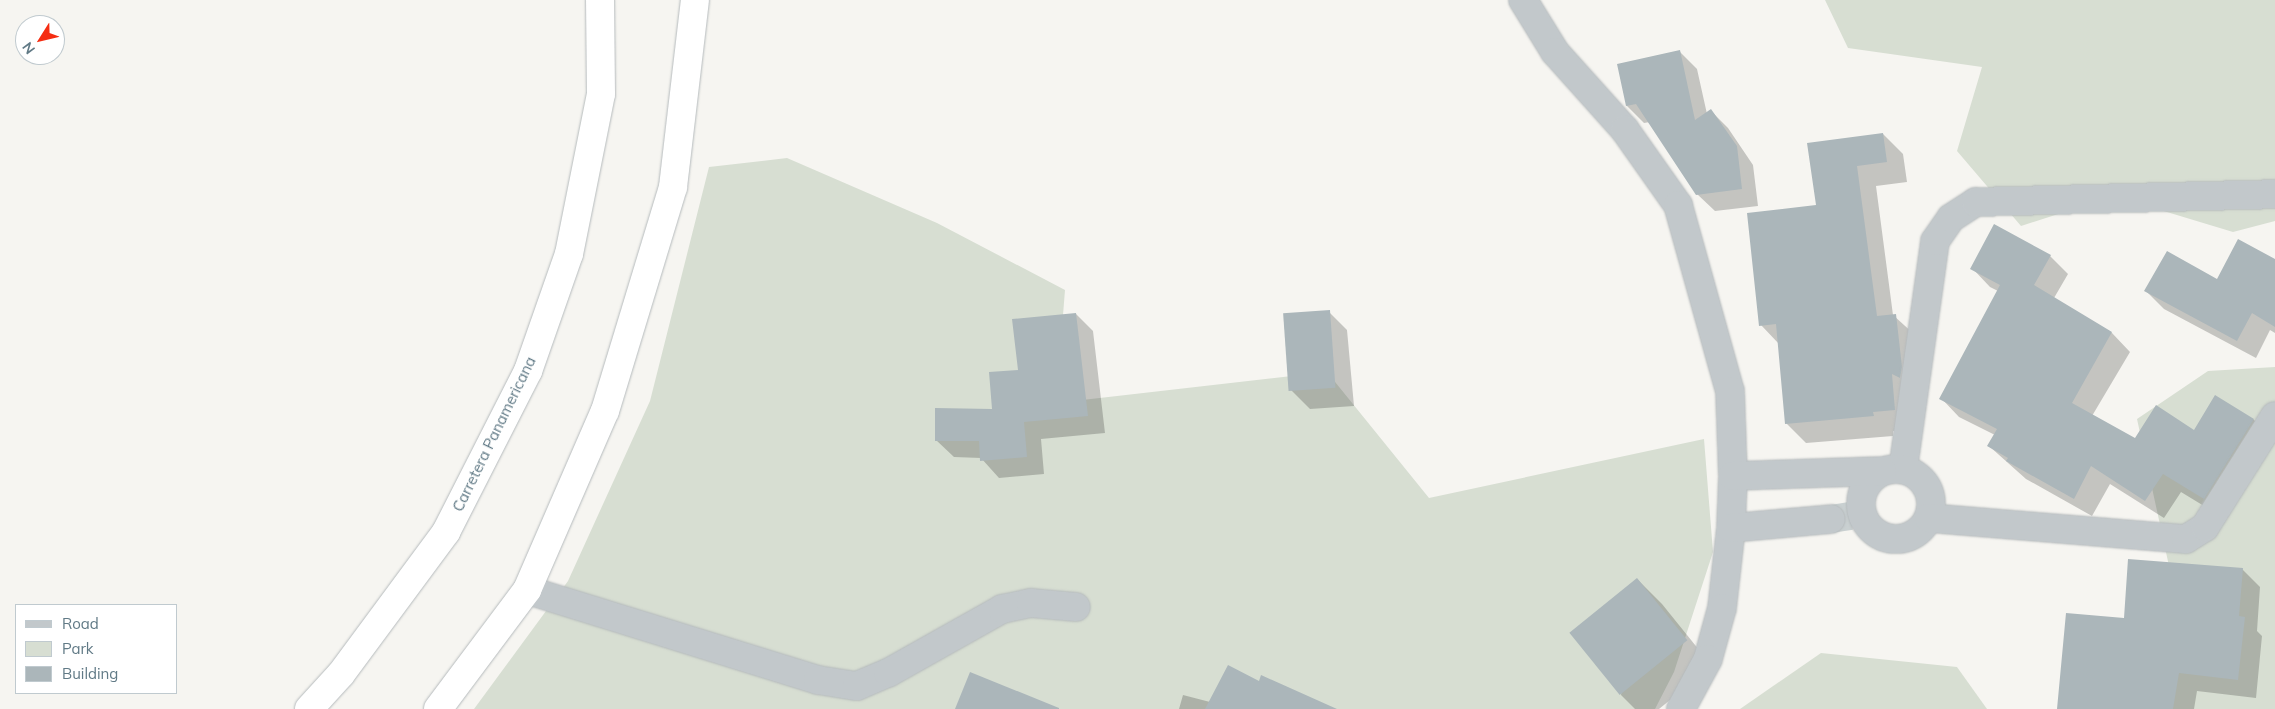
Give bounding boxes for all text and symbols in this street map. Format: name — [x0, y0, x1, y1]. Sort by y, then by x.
north arrow — [15, 15, 65, 65]
text: N — [18, 39, 39, 58]
street label: Carretera Panamericana — [449, 354, 539, 514]
legend — [15, 604, 178, 694]
text: Road — [62, 614, 99, 633]
text: Park — [62, 639, 94, 658]
text: Building — [62, 664, 118, 683]

